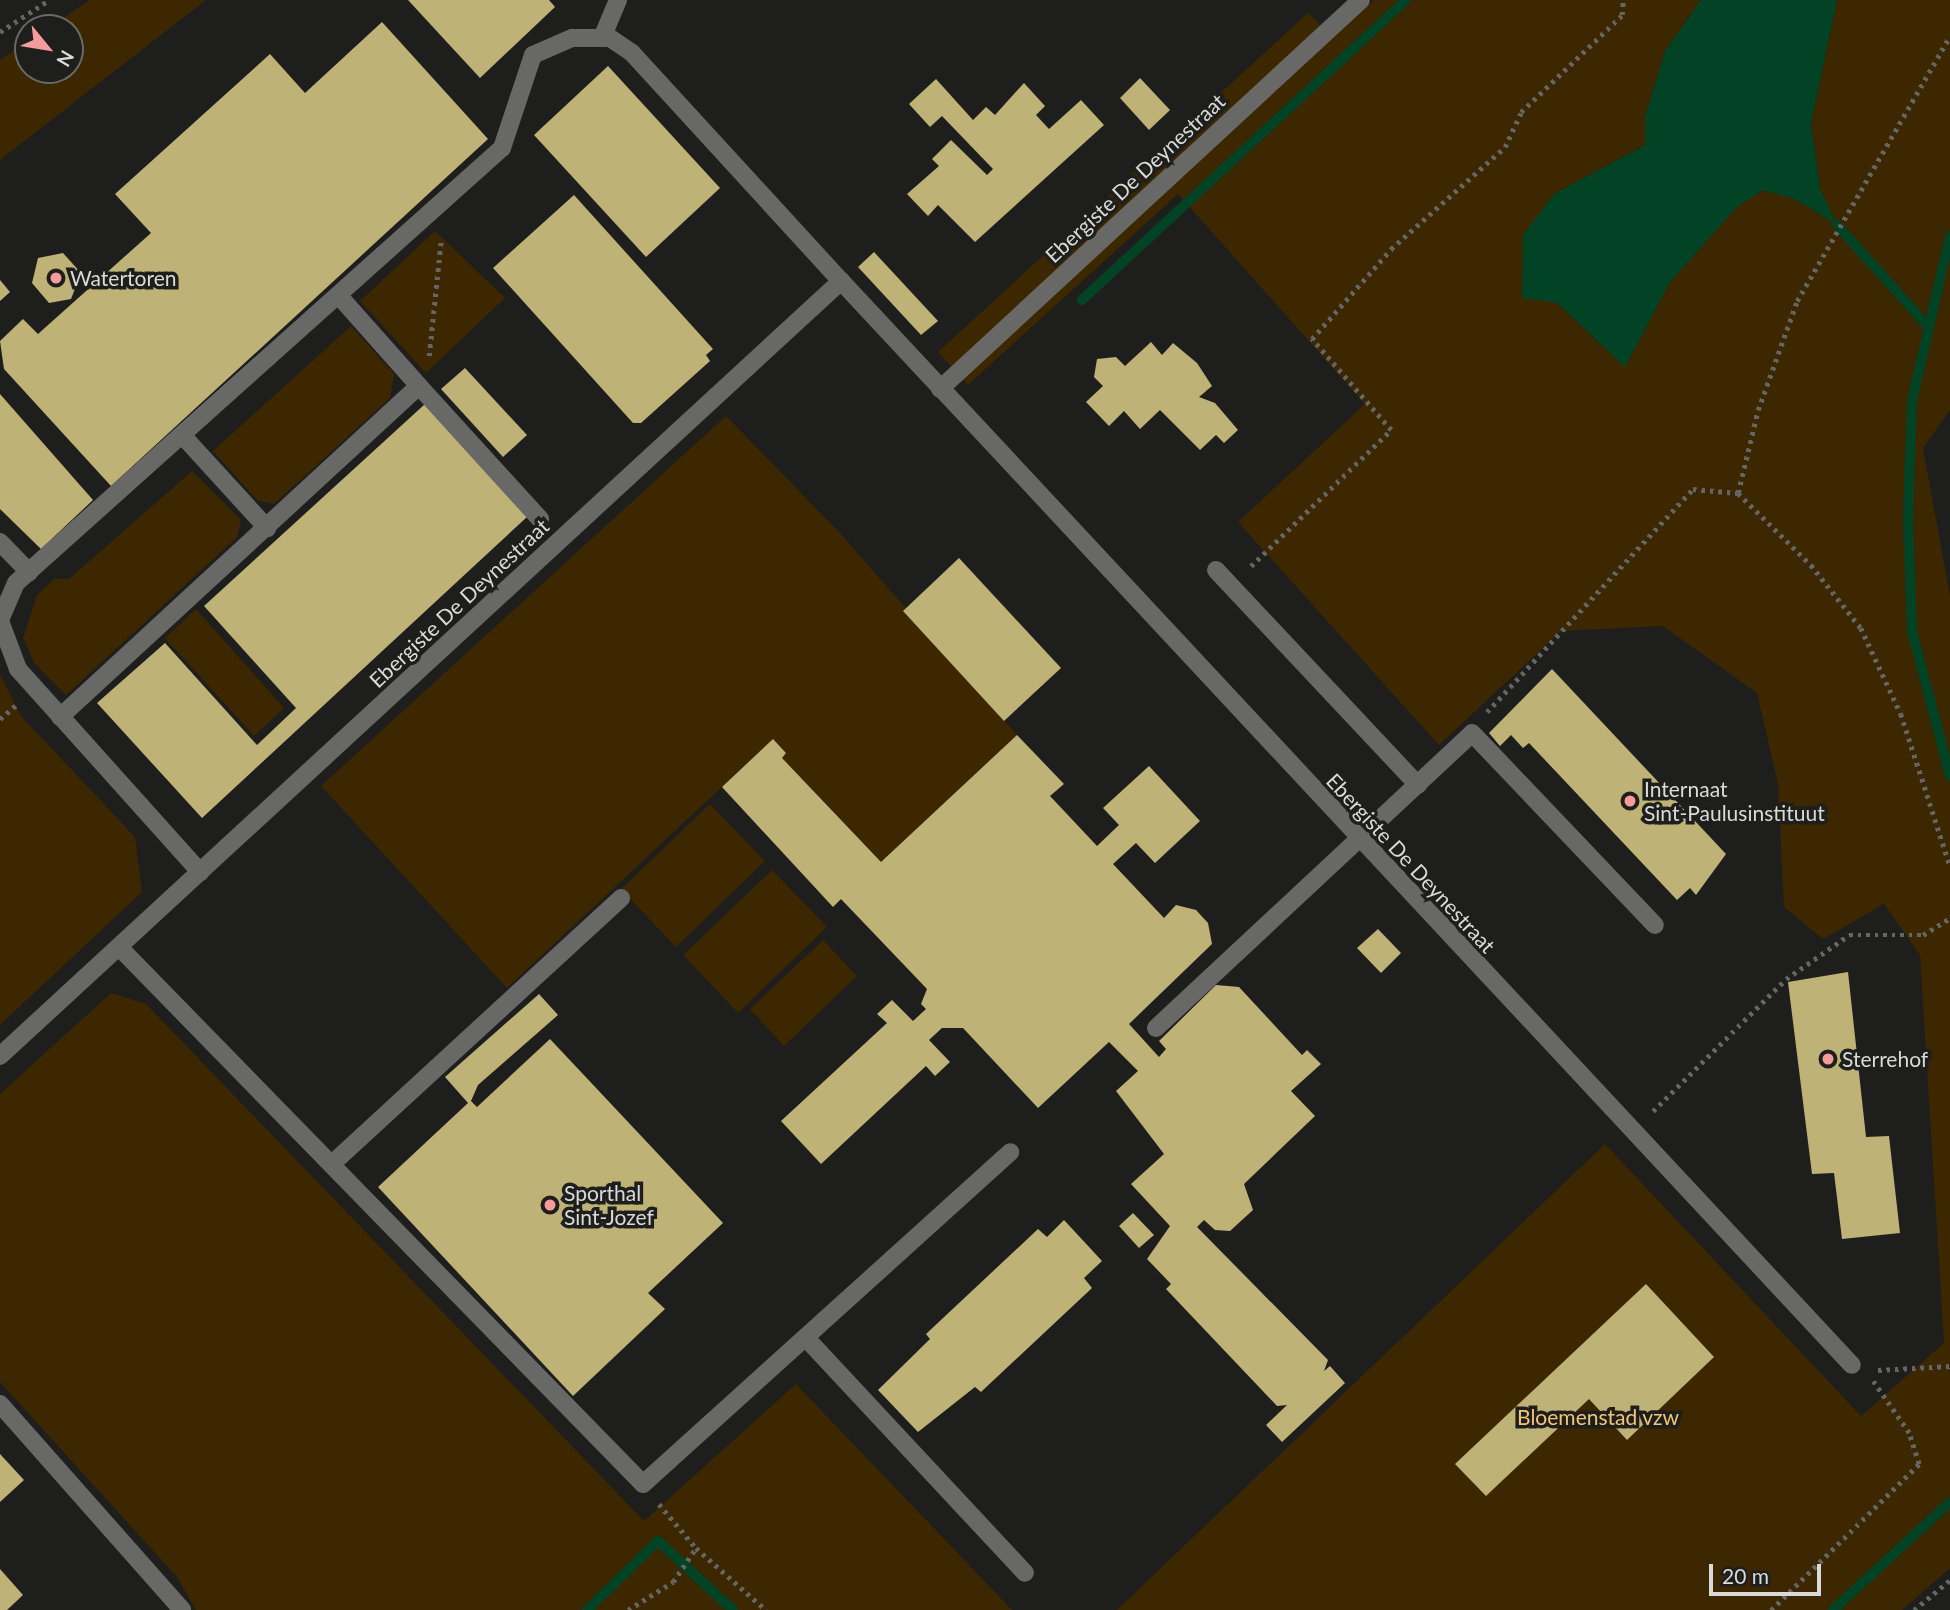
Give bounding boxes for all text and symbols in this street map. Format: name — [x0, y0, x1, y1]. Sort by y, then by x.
north arrow — [14, 14, 84, 84]
text: N — [52, 47, 80, 71]
street label: Ebergiste De Deynestraat — [1040, 88, 1230, 268]
place label: Watertoren — [70, 265, 176, 291]
marker: Watertoren — [48, 270, 64, 286]
street label: Ebergiste De Deynestraat — [364, 513, 554, 693]
street label: Ebergiste De Deynestraat — [1321, 768, 1501, 958]
place label: Internaat Sint-Paulusinstituut — [1644, 776, 1825, 826]
marker: Internaat Sint-Paulusinstituut — [1622, 793, 1638, 809]
place label: Sterrehof — [1842, 1046, 1928, 1072]
marker: Sterrehof — [1820, 1051, 1836, 1067]
place label: Sporthal Sint-Jozef — [564, 1180, 654, 1230]
marker: Sporthal Sint-Jozef — [542, 1197, 558, 1213]
park label: Bloemenstad vzw — [1517, 1404, 1679, 1430]
scale bar — [1712, 1550, 1824, 1594]
text: 20 m — [1722, 1563, 1769, 1588]

